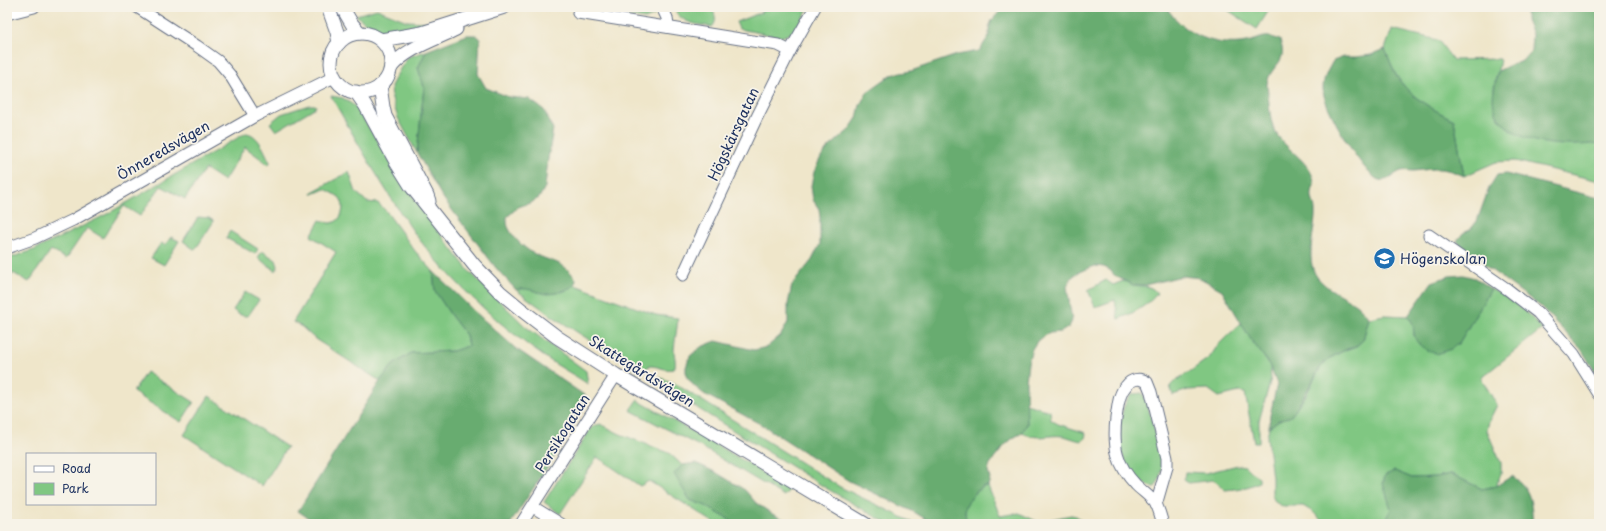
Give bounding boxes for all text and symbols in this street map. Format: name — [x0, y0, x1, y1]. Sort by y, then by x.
street label: Högskärsgatan — [702, 84, 764, 184]
street label: Önneredsvägen — [113, 115, 213, 185]
school or university icon: Högenskolan — [1371, 245, 1397, 271]
place label: Högenskolan — [1400, 248, 1486, 269]
street label: Skattegårdsvägen — [585, 330, 699, 412]
street label: Persikogatan — [529, 390, 595, 476]
legend — [26, 453, 156, 505]
text: Road — [62, 459, 91, 477]
text: Park — [62, 479, 89, 497]

